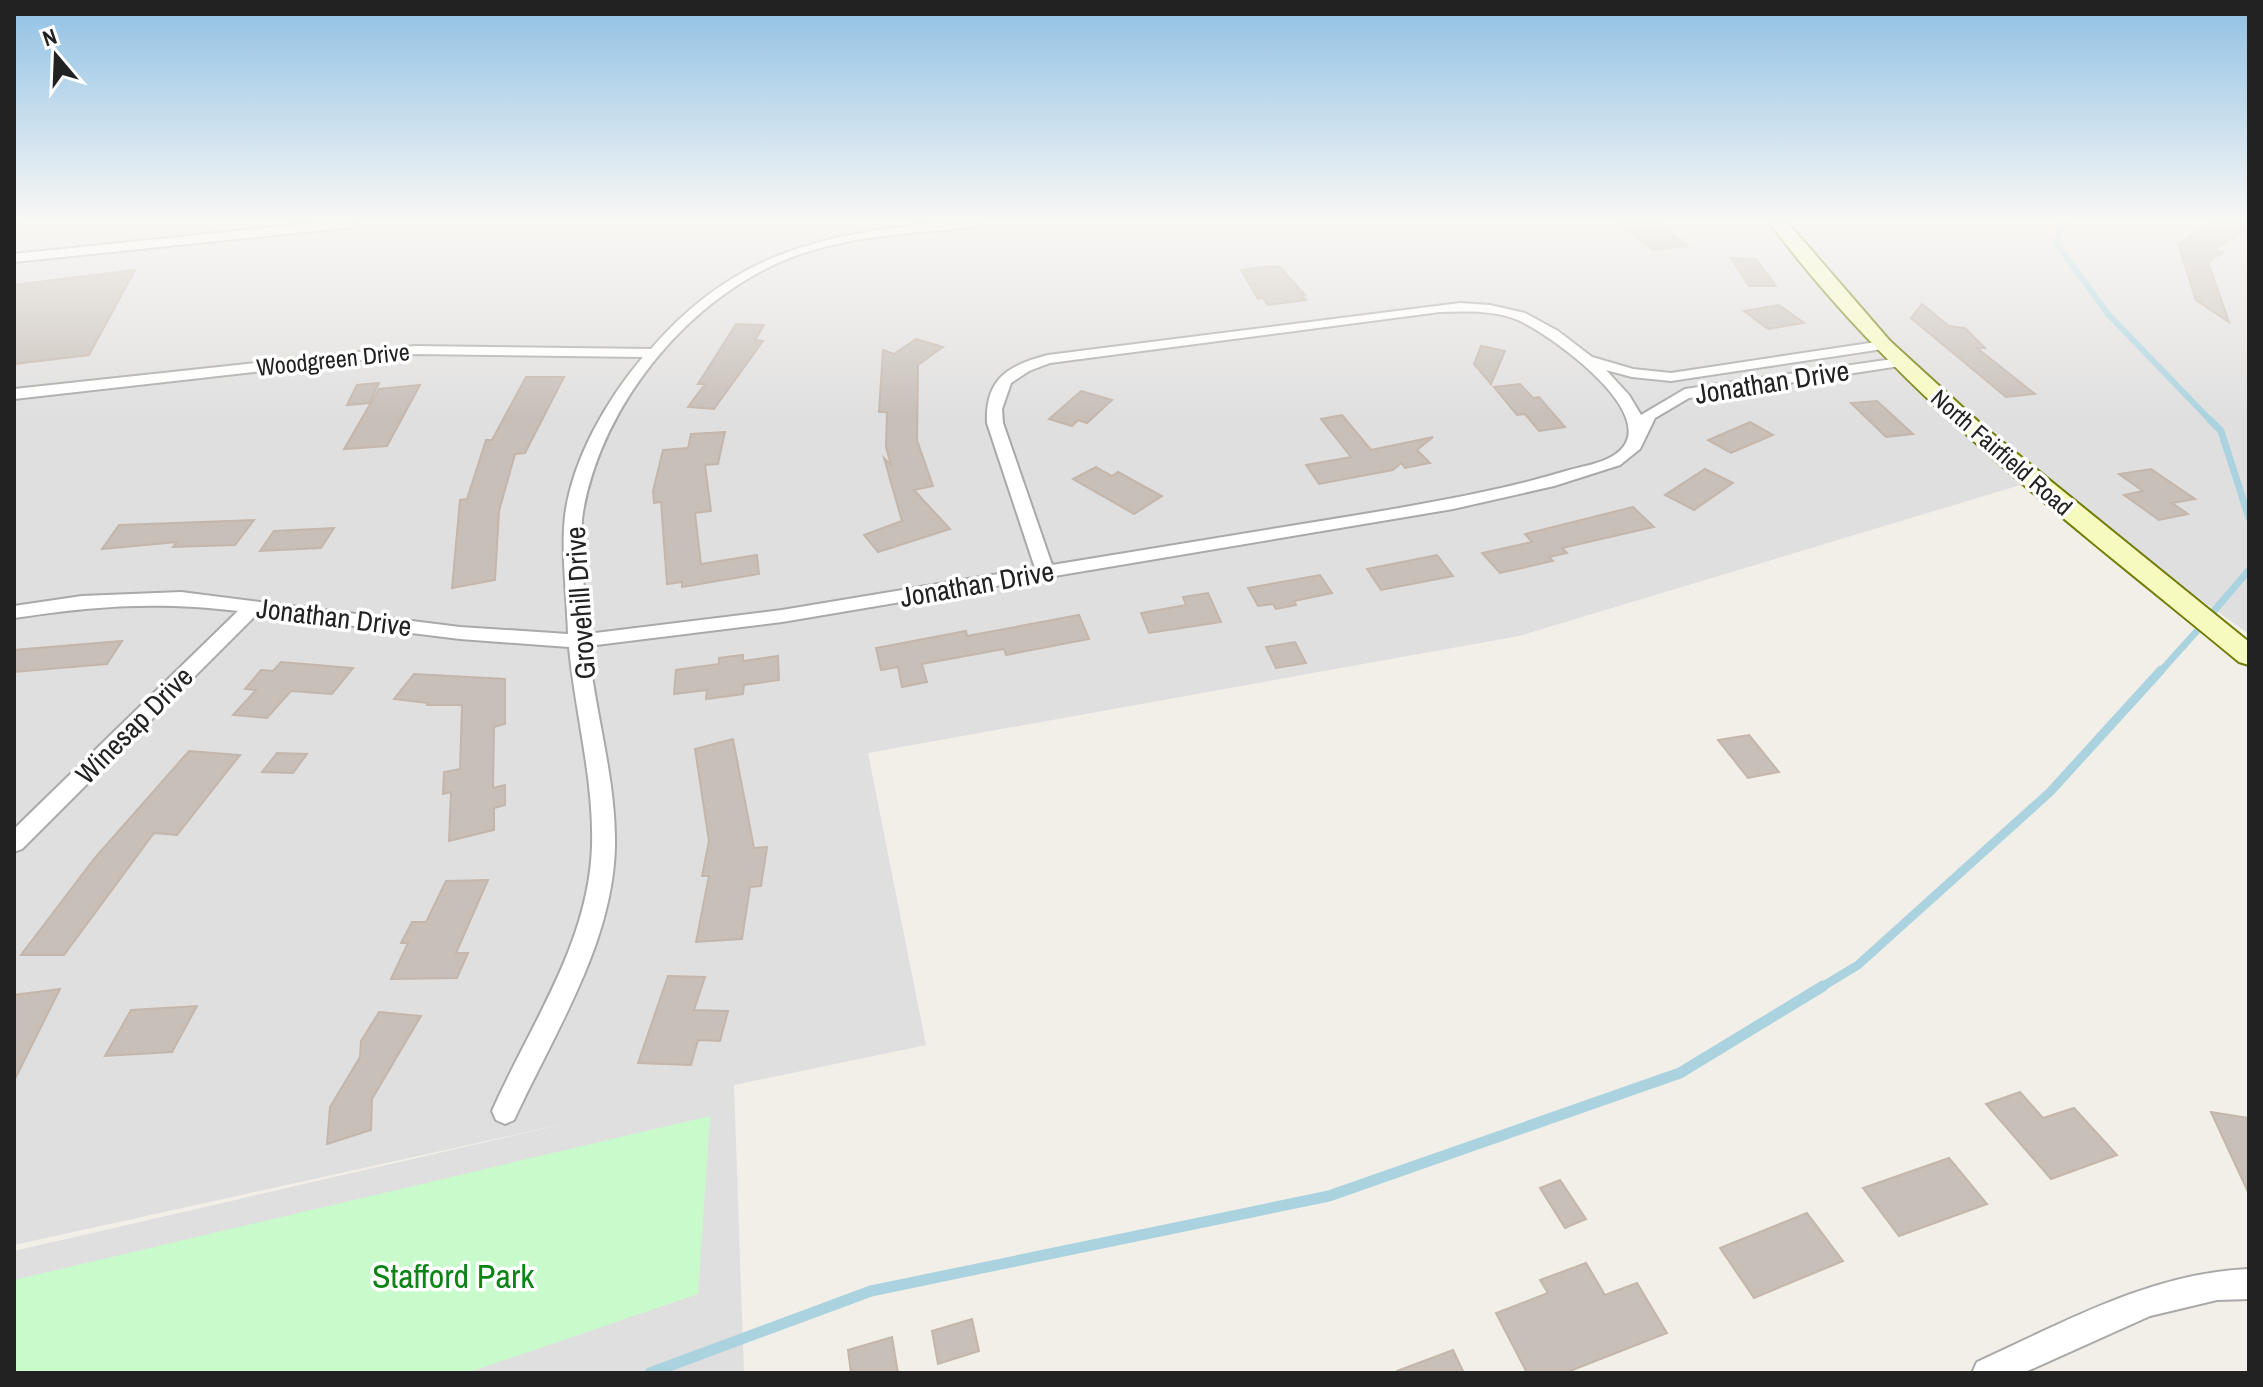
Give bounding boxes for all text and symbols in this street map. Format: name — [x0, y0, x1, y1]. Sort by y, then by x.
north arrow — [16, 16, 96, 96]
text: N — [38, 21, 61, 53]
street label: Woodgreen Drive — [255, 335, 411, 383]
street label: Jonathan Drive — [1692, 351, 1852, 413]
street label: North Fairfield Road — [1925, 382, 2079, 522]
street label: Grovehill Drive — [556, 525, 604, 681]
street label: Jonathan Drive — [897, 552, 1057, 616]
street label: Jonathan Drive — [254, 589, 414, 645]
street label: Winesap Drive — [67, 658, 201, 792]
park label: Stafford Park — [372, 1253, 534, 1299]

